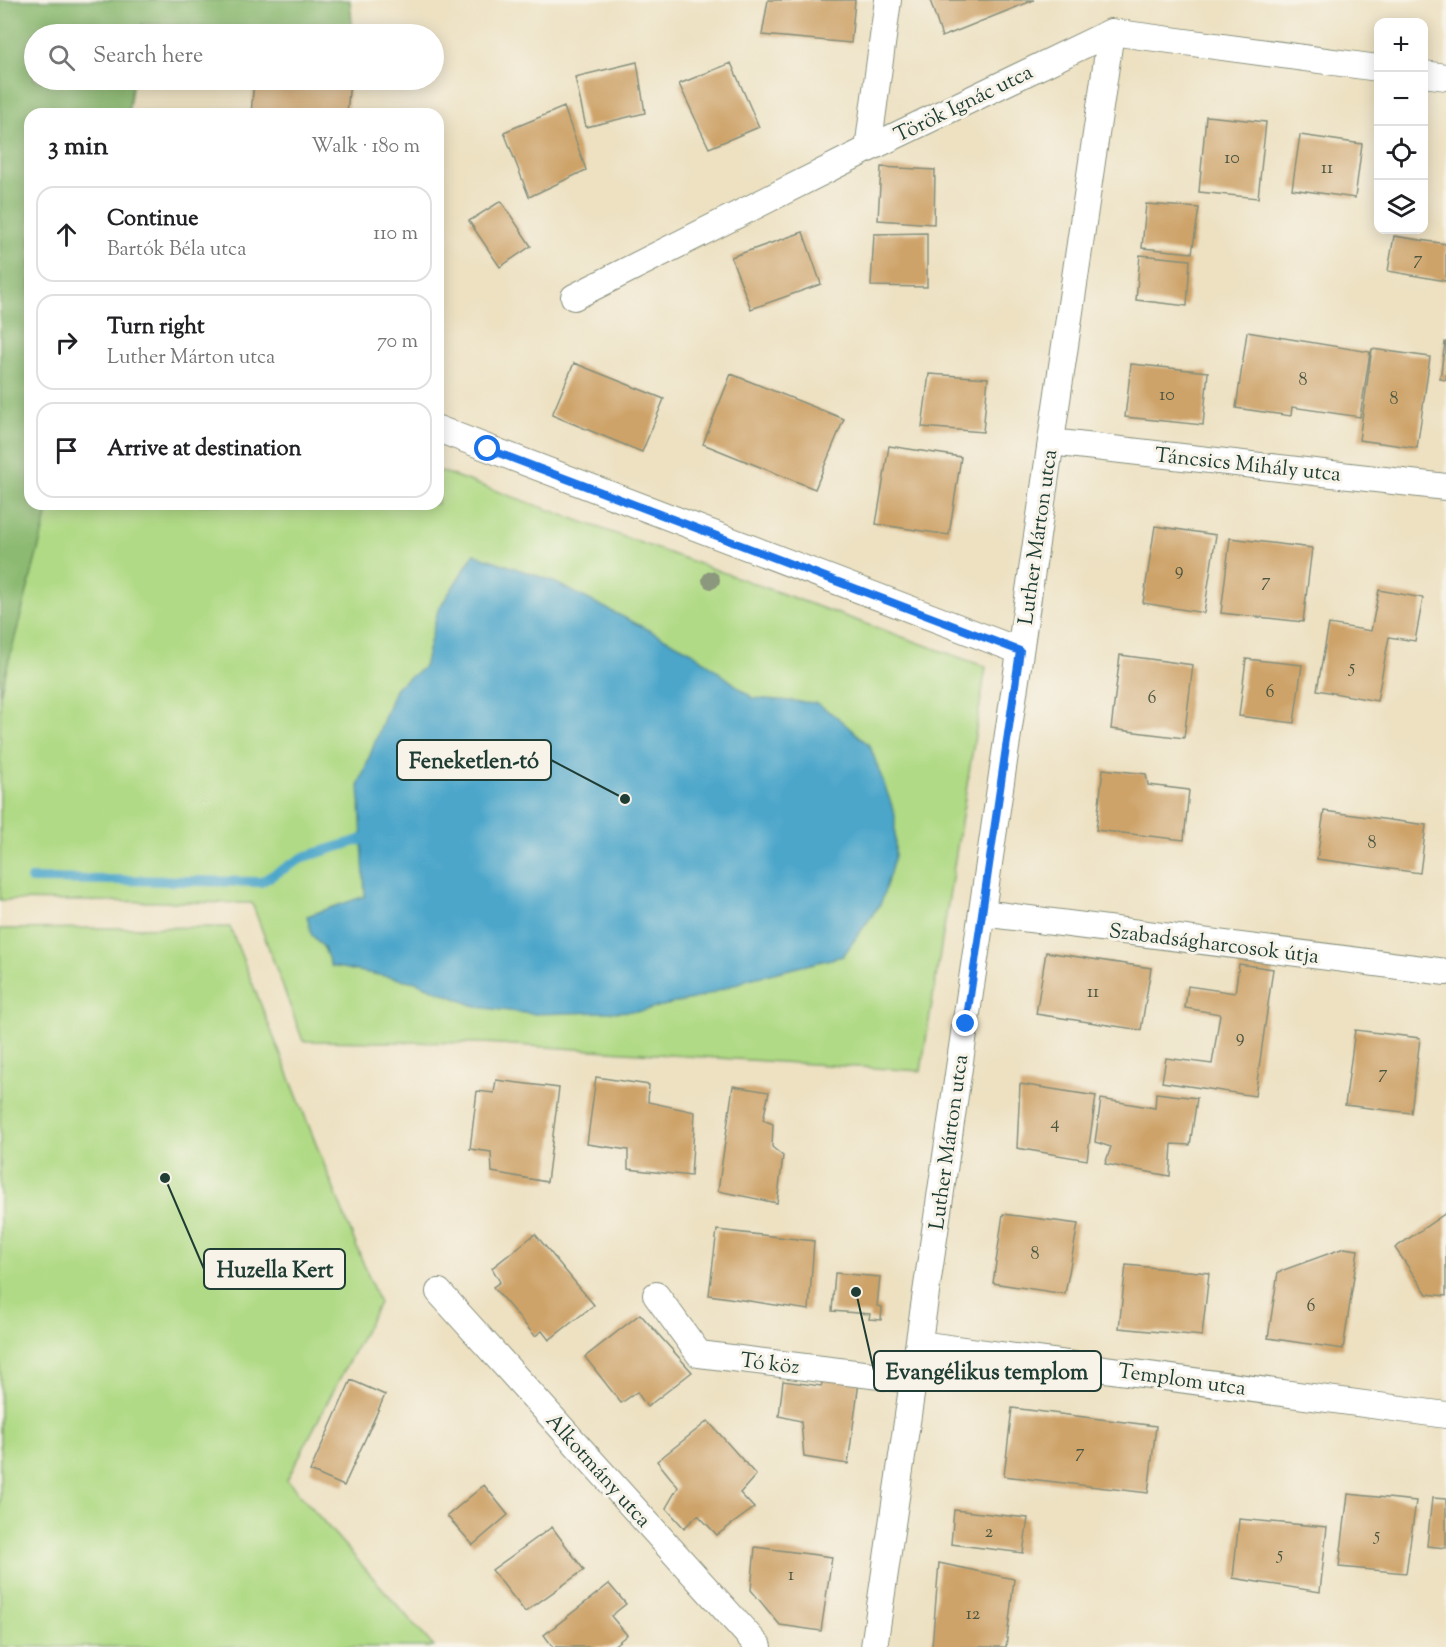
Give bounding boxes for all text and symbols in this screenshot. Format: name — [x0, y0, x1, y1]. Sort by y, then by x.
map controls — [1374, 18, 1428, 234]
button: + — [1374, 18, 1428, 72]
search box — [24, 24, 444, 90]
icon: search — [45, 41, 78, 74]
text: Search here — [93, 41, 203, 73]
street label: Török Ignác utca — [889, 58, 1039, 151]
button: − — [1374, 72, 1428, 126]
button: locate — [1374, 126, 1428, 180]
text: 3 min — [48, 129, 108, 166]
text: Walk · 180 m — [311, 133, 420, 162]
house number: 10 — [1224, 146, 1240, 172]
house number: 11 — [1321, 156, 1333, 182]
button: layers — [1374, 180, 1428, 234]
text: Continue — [107, 204, 198, 236]
icon: ahead — [50, 218, 83, 251]
text: 110 m — [373, 220, 418, 249]
text: Bartók Béla utca — [107, 236, 246, 265]
house number: 7 — [1413, 247, 1423, 273]
text: Turn right — [107, 312, 204, 344]
icon: right — [50, 326, 83, 359]
text: 70 m — [377, 328, 418, 357]
text: Luther Márton utca — [107, 344, 275, 373]
house number: 8 — [1299, 368, 1308, 394]
house number: 10 — [1159, 383, 1175, 409]
house number: 8 — [1390, 387, 1399, 413]
icon: arrive — [50, 434, 83, 467]
text: Arrive at destination — [107, 434, 302, 466]
route start — [474, 435, 500, 461]
street label: Táncsics Mihály utca — [1153, 441, 1343, 491]
street label: Luther Márton utca — [1012, 447, 1066, 627]
house number: 9 — [1175, 558, 1184, 584]
house number: 7 — [1261, 569, 1271, 595]
house number: 5 — [1348, 655, 1355, 681]
house number: 6 — [1266, 680, 1275, 706]
house number: 6 — [1148, 686, 1157, 712]
callout: Feneketlen-tó — [397, 740, 551, 780]
text: Feneketlen-tó — [409, 747, 539, 779]
house number: 8 — [1368, 831, 1377, 857]
street label: Szabadságharcosok útja — [1107, 917, 1321, 973]
house number: 11 — [1087, 980, 1099, 1006]
route end — [952, 1010, 978, 1036]
house number: 9 — [1236, 1025, 1245, 1051]
street label: Luther Márton utca — [923, 1052, 977, 1232]
house number: 7 — [1378, 1061, 1388, 1087]
house number: 4 — [1050, 1111, 1060, 1137]
house number: 8 — [1031, 1242, 1040, 1268]
callout: Huzella Kert — [204, 1249, 345, 1289]
text: Huzella Kert — [217, 1256, 334, 1288]
house number: 6 — [1307, 1294, 1316, 1320]
street label: Tó köz — [738, 1346, 801, 1383]
callout: Evangélikus templom — [874, 1351, 1101, 1391]
street label: Templom utca — [1116, 1357, 1248, 1405]
text: Evangélikus templom — [886, 1358, 1089, 1390]
street label: Alkotmány utca — [538, 1407, 657, 1535]
house number: 7 — [1075, 1440, 1085, 1466]
house number: 2 — [985, 1520, 994, 1546]
house number: 5 — [1373, 1523, 1380, 1549]
house number: 5 — [1276, 1542, 1283, 1568]
house number: 1 — [788, 1563, 794, 1589]
house number: 12 — [966, 1602, 981, 1628]

